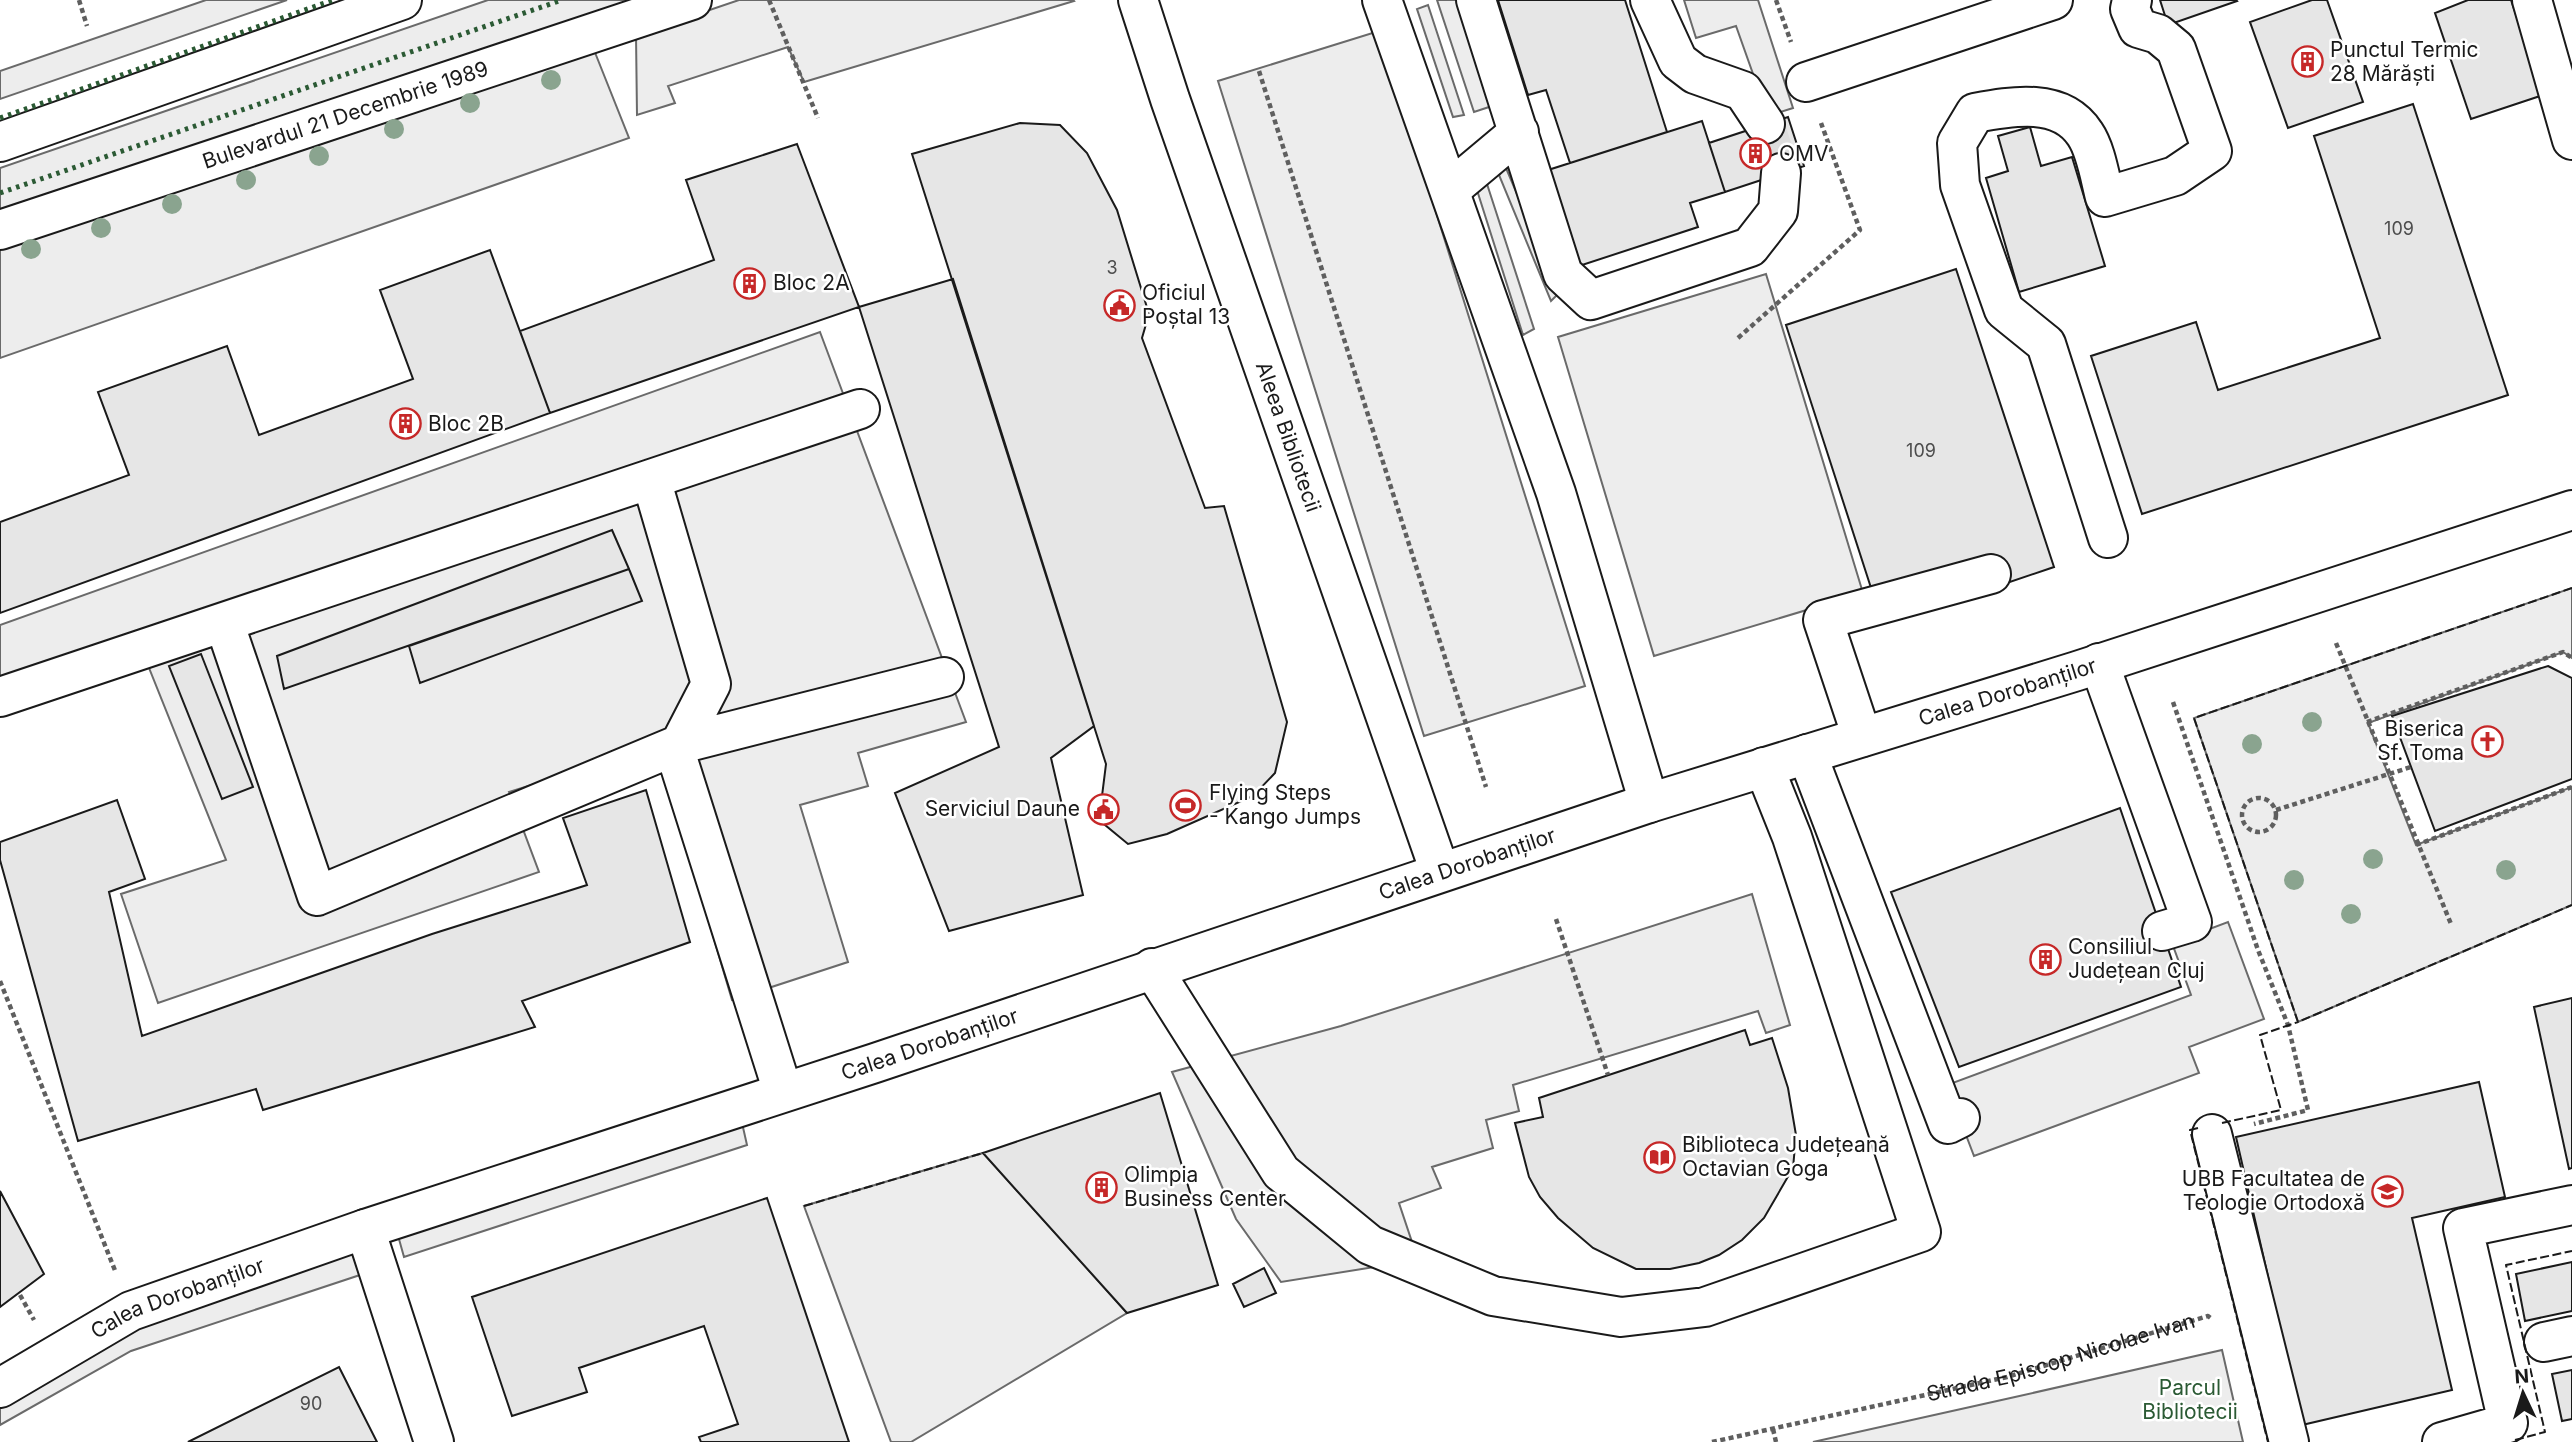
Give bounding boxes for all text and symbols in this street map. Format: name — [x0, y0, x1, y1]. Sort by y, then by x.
place label: Punctul Termic 28 Mărăști — [2330, 37, 2478, 86]
building icon: Punctul Termic 28 Mărăști — [2290, 45, 2324, 79]
street label: Bulevardul 21 Decembrie 1989 — [199, 56, 491, 174]
building icon: OMV — [1739, 137, 1773, 171]
place label: OMV — [1779, 141, 1829, 166]
house number: 109 — [2384, 218, 2414, 239]
house number: 3 — [1106, 257, 1118, 278]
building icon: Bloc 2A — [733, 266, 767, 300]
place label: Bloc 2A — [773, 270, 850, 295]
place label: Oficiul Poștal 13 — [1142, 280, 1230, 329]
public building icon: Oficiul Poștal 13 — [1102, 288, 1136, 322]
street label: Aleea Bibliotecii — [1251, 358, 1326, 515]
building icon: Bloc 2B — [388, 407, 422, 441]
place label: Bloc 2B — [428, 411, 504, 436]
house number: 109 — [1906, 440, 1936, 461]
street label: Calea Dorobanților — [1915, 652, 2100, 731]
place label: Biserica Sf. Toma — [2377, 716, 2464, 765]
church icon: Biserica Sf. Toma — [2470, 724, 2504, 758]
place label: Flying Steps - Kango Jumps — [1209, 780, 1361, 829]
sports icon: Flying Steps - Kango Jumps — [1169, 788, 1203, 822]
public building icon: Serviciul Daune — [1086, 792, 1120, 826]
place label: Serviciul Daune — [925, 796, 1080, 821]
street label: Calea Dorobanților — [1375, 822, 1559, 905]
place label: Consiliul Județean Cluj — [2068, 934, 2205, 983]
building icon: Consiliul Județean Cluj — [2028, 942, 2062, 976]
street label: Calea Dorobanților — [838, 1003, 1021, 1085]
place label: Biblioteca Județeană Octavian Goga — [1682, 1132, 1890, 1181]
library icon: Biblioteca Județeană Octavian Goga — [1642, 1140, 1676, 1174]
place label: Olimpia Business Center — [1124, 1162, 1286, 1211]
place label: UBB Facultatea de Teologie Ortodoxă — [2182, 1166, 2365, 1215]
building icon: Olimpia Business Center — [1084, 1170, 1118, 1204]
school or university icon: UBB Facultatea de Teologie Ortodoxă — [2371, 1174, 2405, 1208]
street label: Calea Dorobanților — [86, 1252, 268, 1344]
street label: Strada Episcop Nicolae Ivan — [1924, 1308, 2198, 1406]
north arrow — [2488, 1358, 2558, 1428]
text: N — [2514, 1365, 2530, 1389]
park label: Parcul Bibliotecii — [2142, 1375, 2238, 1424]
house number: 90 — [300, 1393, 322, 1414]

